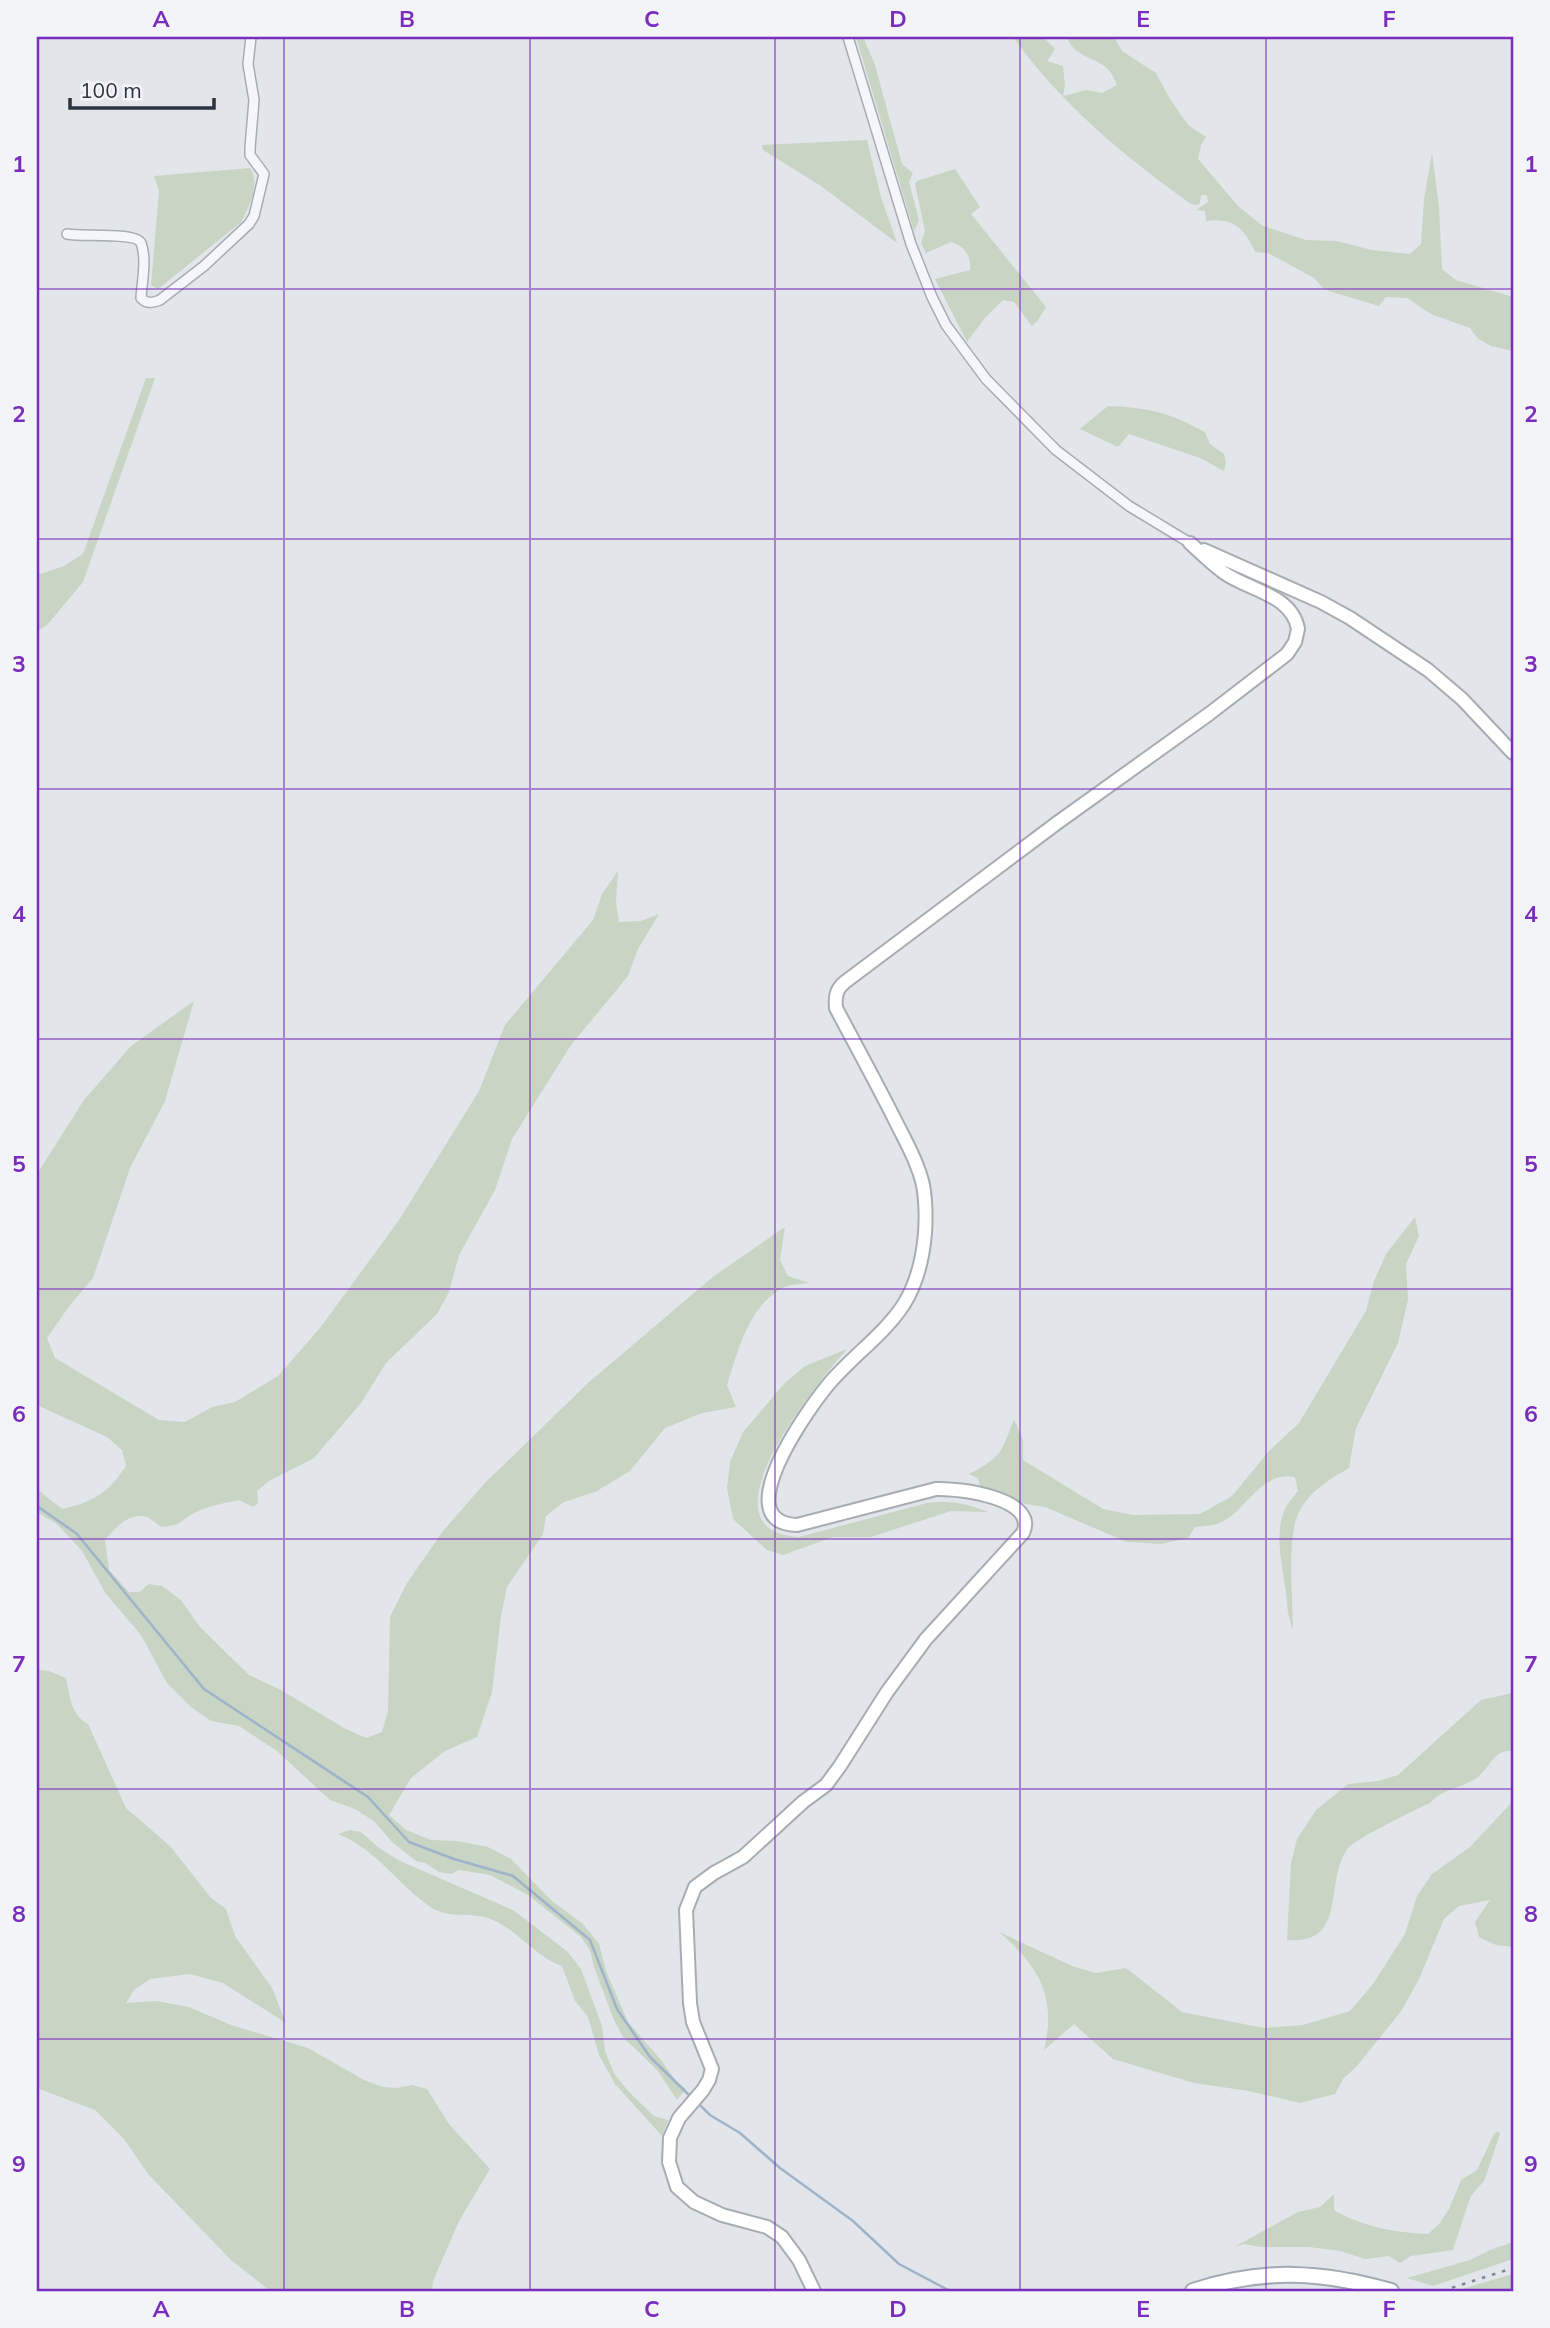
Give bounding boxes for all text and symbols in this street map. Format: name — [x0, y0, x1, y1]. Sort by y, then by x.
text: A — [152, 4, 170, 33]
text: B — [399, 4, 415, 33]
text: C — [644, 4, 660, 33]
text: D — [889, 4, 907, 33]
text: E — [1136, 4, 1150, 33]
text: F — [1382, 4, 1396, 33]
scale bar — [70, 66, 214, 110]
text: 100 m — [80, 77, 142, 103]
text: 1 — [12, 149, 26, 178]
text: 1 — [1524, 149, 1538, 178]
text: 2 — [12, 399, 26, 428]
text: 2 — [1524, 399, 1538, 428]
text: 3 — [12, 649, 26, 678]
text: 3 — [1524, 649, 1538, 678]
text: 4 — [12, 899, 26, 928]
text: 4 — [1524, 899, 1538, 928]
text: 5 — [12, 1149, 26, 1178]
text: 5 — [1524, 1149, 1538, 1178]
text: 6 — [12, 1399, 26, 1428]
text: 6 — [1524, 1399, 1538, 1428]
text: 7 — [12, 1649, 26, 1678]
text: 7 — [1524, 1649, 1538, 1678]
text: 8 — [12, 1899, 26, 1928]
text: 8 — [1524, 1899, 1538, 1928]
text: 9 — [12, 2149, 26, 2178]
text: 9 — [1524, 2149, 1538, 2178]
text: A — [152, 2294, 170, 2323]
text: B — [399, 2294, 415, 2323]
text: C — [644, 2294, 660, 2323]
text: D — [889, 2294, 907, 2323]
text: E — [1136, 2294, 1150, 2323]
text: F — [1382, 2294, 1396, 2323]

